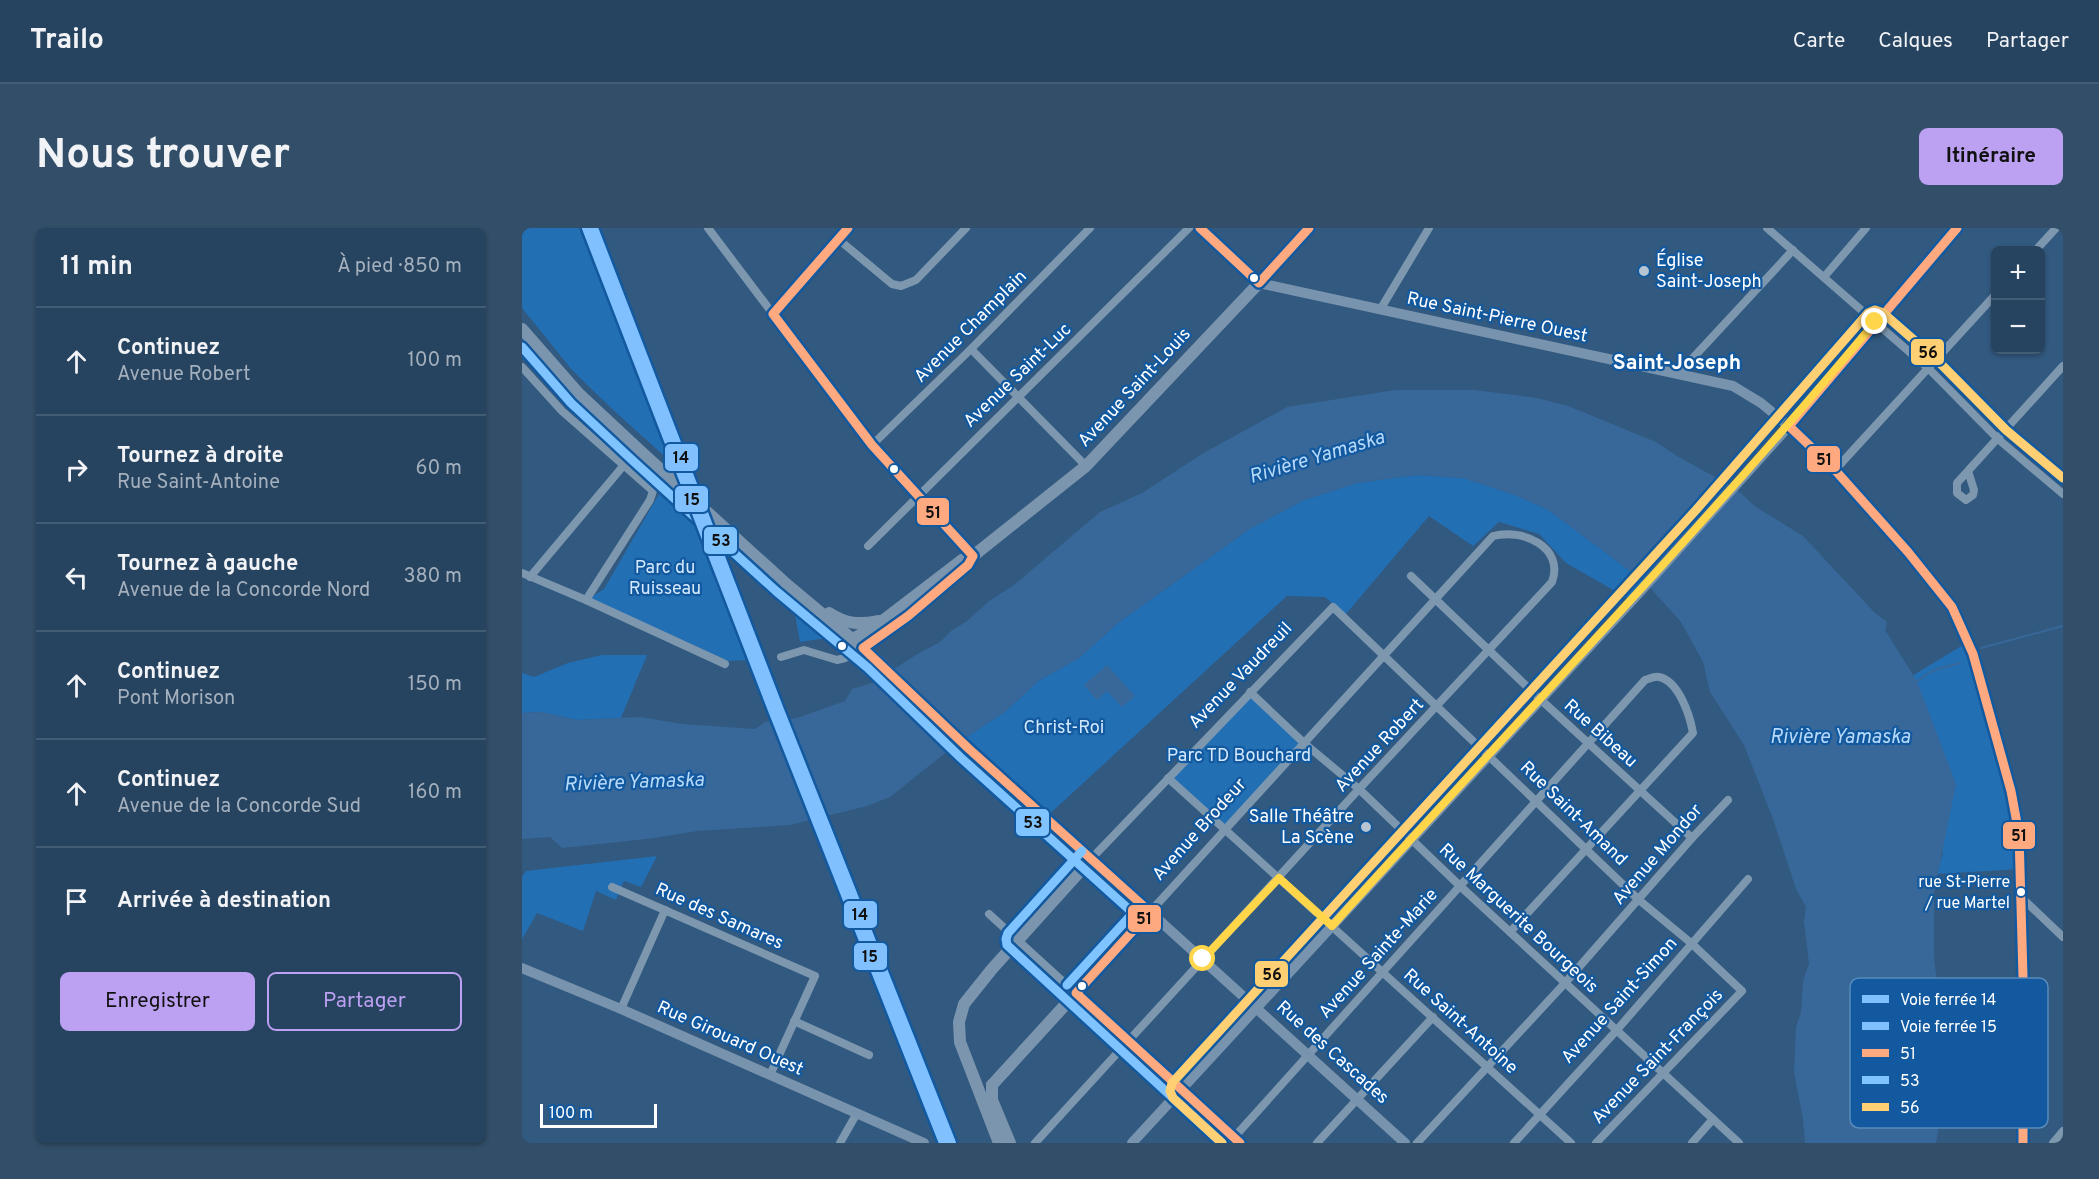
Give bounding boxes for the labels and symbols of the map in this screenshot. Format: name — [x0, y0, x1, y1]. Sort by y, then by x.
place label: Église Saint-Joseph — [1656, 248, 1762, 294]
marker: Église Saint-Joseph — [1637, 264, 1651, 278]
street label: Avenue Champlain — [910, 266, 1032, 388]
unlabelled marker — [1248, 272, 1260, 284]
street label: Rue Saint-Pierre Ouest — [1405, 288, 1589, 348]
route end — [1861, 308, 1887, 334]
street label: Avenue Saint-Luc — [959, 319, 1077, 433]
street label: Avenue Saint-Louis — [1074, 323, 1196, 453]
line badge: 56 — [1910, 338, 1945, 366]
text: 56 — [1918, 344, 1938, 364]
district label: Saint-Joseph — [1613, 350, 1741, 377]
water label: Rivière Yamaska — [1246, 425, 1389, 491]
line badge: 14 — [664, 443, 699, 472]
line badge: 51 — [1806, 445, 1841, 473]
text: 14 — [673, 449, 689, 469]
text: 51 — [1816, 451, 1832, 471]
unlabelled marker — [888, 463, 900, 475]
line badge: 15 — [674, 485, 709, 513]
text: 15 — [684, 491, 700, 511]
line badge: 51 — [916, 497, 950, 526]
text: 51 — [925, 504, 941, 524]
line badge: 53 — [703, 526, 738, 555]
text: 53 — [711, 532, 731, 552]
park label: Parc du Ruisseau — [629, 557, 701, 601]
street label: Avenue Vaudreuil — [1184, 618, 1298, 734]
unlabelled marker — [836, 640, 848, 652]
street label: Avenue Robert — [1331, 694, 1429, 798]
street label: Rue Bibeau — [1558, 695, 1642, 773]
park label: Christ-Roi — [1024, 717, 1104, 740]
water label: Rivière Yamaska — [1770, 725, 1911, 751]
park label: Parc TD Bouchard — [1167, 745, 1311, 768]
street label: Rue Saint-Amand — [1514, 757, 1632, 871]
water label: Rivière Yamaska — [563, 768, 705, 798]
street label: Avenue Brodeur — [1148, 774, 1252, 886]
street label: Avenue Mondor — [1608, 800, 1708, 910]
place label: Salle Théâtre La Scène — [1249, 806, 1354, 850]
line badge: 53 — [1015, 808, 1050, 837]
text: 53 — [1023, 814, 1043, 834]
marker: Salle Théâtre La Scène — [1359, 820, 1373, 834]
line badge: 51 — [2002, 821, 2036, 850]
text: 51 — [2011, 827, 2027, 847]
street label: Rue Marguerite Bourgeois — [1433, 839, 1603, 999]
place label: rue St-Pierre / rue Martel — [1918, 873, 2010, 914]
street label: Rue des Samares — [651, 878, 787, 956]
street label: Avenue Sainte-Marie — [1314, 884, 1444, 1024]
marker: rue St-Pierre / rue Martel — [2015, 886, 2027, 898]
line badge: 14 — [843, 900, 878, 929]
line badge: 51 — [1127, 904, 1162, 933]
text: 14 — [852, 906, 868, 926]
text: 51 — [1136, 910, 1152, 930]
street label: Avenue Saint-Simon — [1557, 933, 1683, 1069]
line badge: 15 — [853, 942, 888, 971]
route start — [1189, 945, 1215, 971]
text: 15 — [862, 948, 878, 968]
line badge: 56 — [1254, 960, 1289, 988]
street label: Rue Saint-Antoine — [1398, 964, 1522, 1080]
text: 56 — [1262, 966, 1282, 986]
legend — [1850, 978, 2048, 1128]
unlabelled marker — [1076, 980, 1088, 992]
street label: Avenue Saint-François — [1587, 984, 1729, 1130]
text: Voie ferrée 14 — [1900, 991, 1997, 1011]
street label: Rue Girouard Ouest — [653, 996, 807, 1082]
street label: Rue des Cascades — [1271, 996, 1393, 1110]
text: Voie ferrée 15 — [1900, 1018, 1997, 1038]
text: 51 — [1900, 1045, 1916, 1065]
text: 53 — [1900, 1072, 1920, 1092]
text: 56 — [1900, 1099, 1920, 1119]
scale bar — [540, 1101, 657, 1128]

